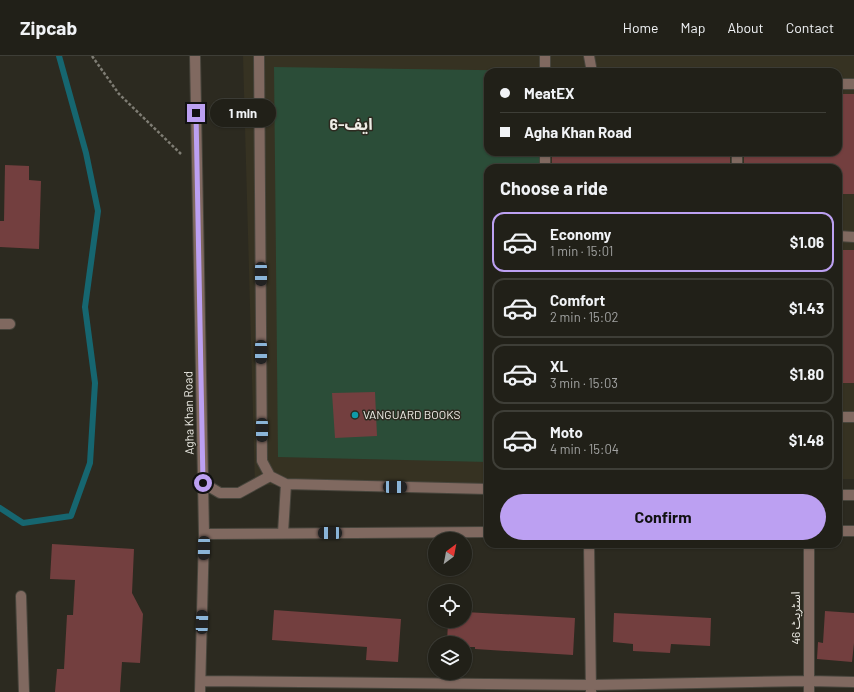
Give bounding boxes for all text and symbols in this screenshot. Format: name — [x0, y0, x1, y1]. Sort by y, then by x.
text: Zipcab — [20, 16, 77, 39]
text: Home — [623, 19, 659, 36]
text: Map — [681, 19, 705, 36]
text: About — [727, 19, 764, 36]
text: Contact — [786, 19, 834, 36]
text: MeatEX — [524, 84, 575, 102]
callout: 1 min — [210, 99, 276, 127]
route end — [187, 104, 205, 122]
text: 1 min — [229, 105, 257, 121]
district label: ایف-6 — [329, 114, 373, 134]
text: Agha Khan Road — [524, 123, 632, 141]
text: Choose a ride — [500, 177, 608, 199]
icon: car — [502, 224, 538, 260]
text: Economy — [550, 225, 611, 243]
text: $1.06 — [790, 233, 824, 251]
text: 1 min · 15:01 — [550, 243, 613, 259]
car — [255, 262, 267, 286]
icon: car — [502, 290, 538, 326]
text: Comfort — [550, 291, 605, 309]
text: $1.43 — [789, 299, 824, 317]
text: 2 min · 15:02 — [550, 309, 619, 325]
car — [255, 340, 267, 364]
icon: car — [502, 356, 538, 392]
text: XL — [550, 357, 568, 375]
text: $1.80 — [789, 365, 824, 383]
street label: Agha Khan Road — [180, 371, 196, 455]
text: 3 min · 15:03 — [550, 375, 618, 391]
place label: VANGUARD BOOKS — [363, 407, 461, 421]
marker: VANGUARD BOOKS — [350, 410, 360, 420]
car — [256, 418, 268, 442]
icon: car — [502, 422, 538, 458]
text: Moto — [550, 423, 583, 441]
text: $1.48 — [789, 431, 824, 449]
text: 4 min · 15:04 — [550, 441, 619, 457]
route start — [194, 474, 212, 492]
car — [383, 481, 407, 493]
button: Confirm — [500, 494, 826, 540]
car — [318, 527, 342, 539]
north arrow — [428, 532, 472, 576]
map controls — [428, 532, 472, 680]
car — [198, 536, 210, 560]
button: locate — [428, 584, 472, 628]
street label: اسٹریٹ 46 — [788, 591, 803, 645]
car — [196, 610, 208, 634]
button: layers — [428, 636, 472, 680]

